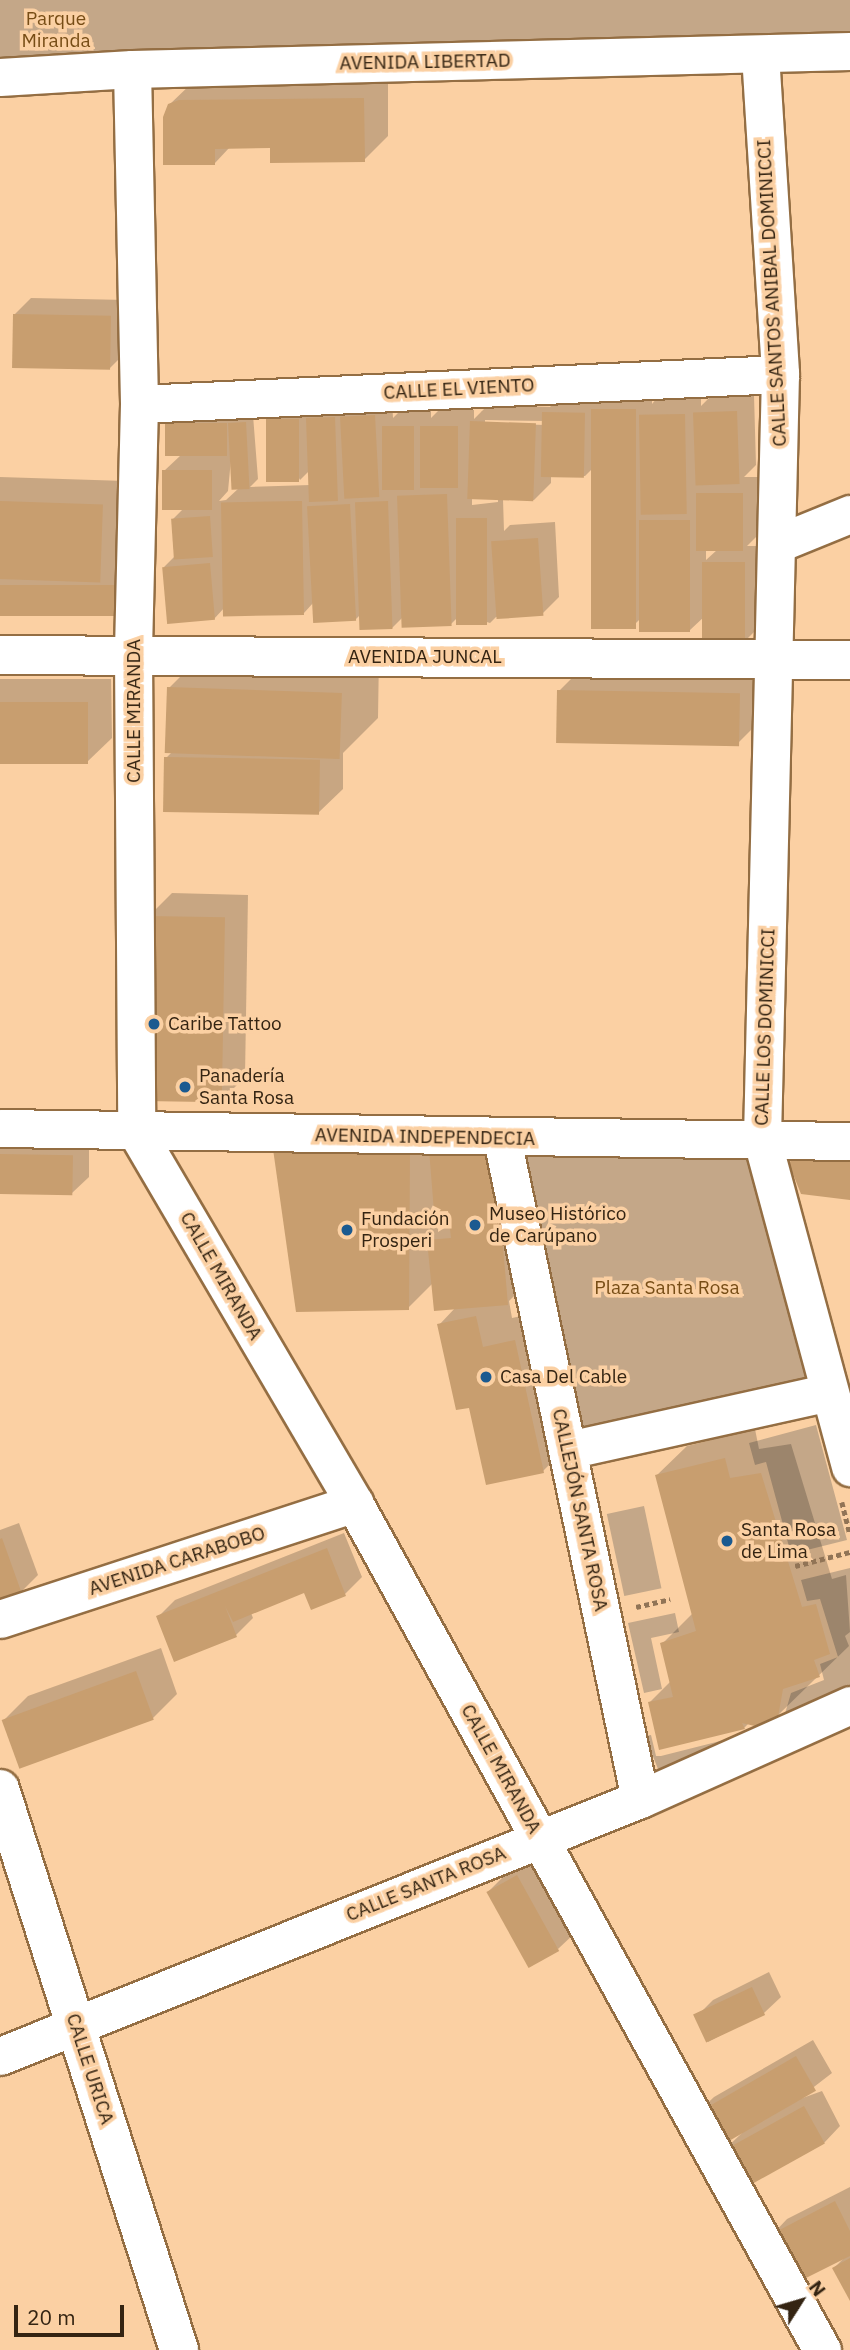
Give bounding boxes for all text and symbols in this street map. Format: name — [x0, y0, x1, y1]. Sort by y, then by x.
park label: Parque Miranda — [21, 8, 91, 52]
street label: AVENIDA LIBERTAD — [339, 49, 511, 75]
street label: CALLE SANTOS ANIBAL DOMINICCI — [753, 139, 791, 447]
street label: CALLE EL VIENTO — [383, 374, 535, 404]
street label: CALLE MIRANDA — [123, 639, 145, 783]
street label: AVENIDA JUNCAL — [348, 646, 502, 668]
street label: CALLE LOS DOMINICCI — [750, 928, 780, 1126]
place label: Caribe Tattoo — [168, 1013, 282, 1035]
marker: Caribe Tattoo — [146, 1016, 162, 1032]
place label: Panadería Santa Rosa — [199, 1065, 294, 1109]
marker: Panadería Santa Rosa — [177, 1079, 193, 1095]
street label: AVENIDA INDEPENDECIA — [315, 1124, 535, 1150]
place label: Museo Histórico de Carúpano — [489, 1203, 626, 1247]
street label: CALLE MIRANDA — [175, 1208, 267, 1344]
place label: Fundación Prosperi — [361, 1208, 450, 1252]
marker: Museo Histórico de Carúpano — [467, 1217, 483, 1233]
marker: Fundación Prosperi — [339, 1222, 355, 1238]
park label: Plaza Santa Rosa — [594, 1277, 740, 1299]
place label: Casa Del Cable — [500, 1366, 627, 1388]
marker: Casa Del Cable — [478, 1369, 494, 1385]
street label: CALLEJÓN SANTA ROSA — [547, 1407, 613, 1613]
place label: Santa Rosa de Lima — [741, 1519, 836, 1563]
street label: AVENIDA CARABOBO — [86, 1522, 268, 1600]
marker: Santa Rosa de Lima — [719, 1533, 735, 1549]
street label: CALLE MIRANDA — [456, 1700, 546, 1838]
street label: CALLE SANTA ROSA — [343, 1842, 509, 1926]
street label: CALLE URICA — [61, 2011, 119, 2127]
north arrow — [766, 2266, 836, 2336]
text: N — [804, 2276, 831, 2301]
scale bar — [18, 2290, 128, 2334]
text: 20 m — [27, 2303, 76, 2331]

